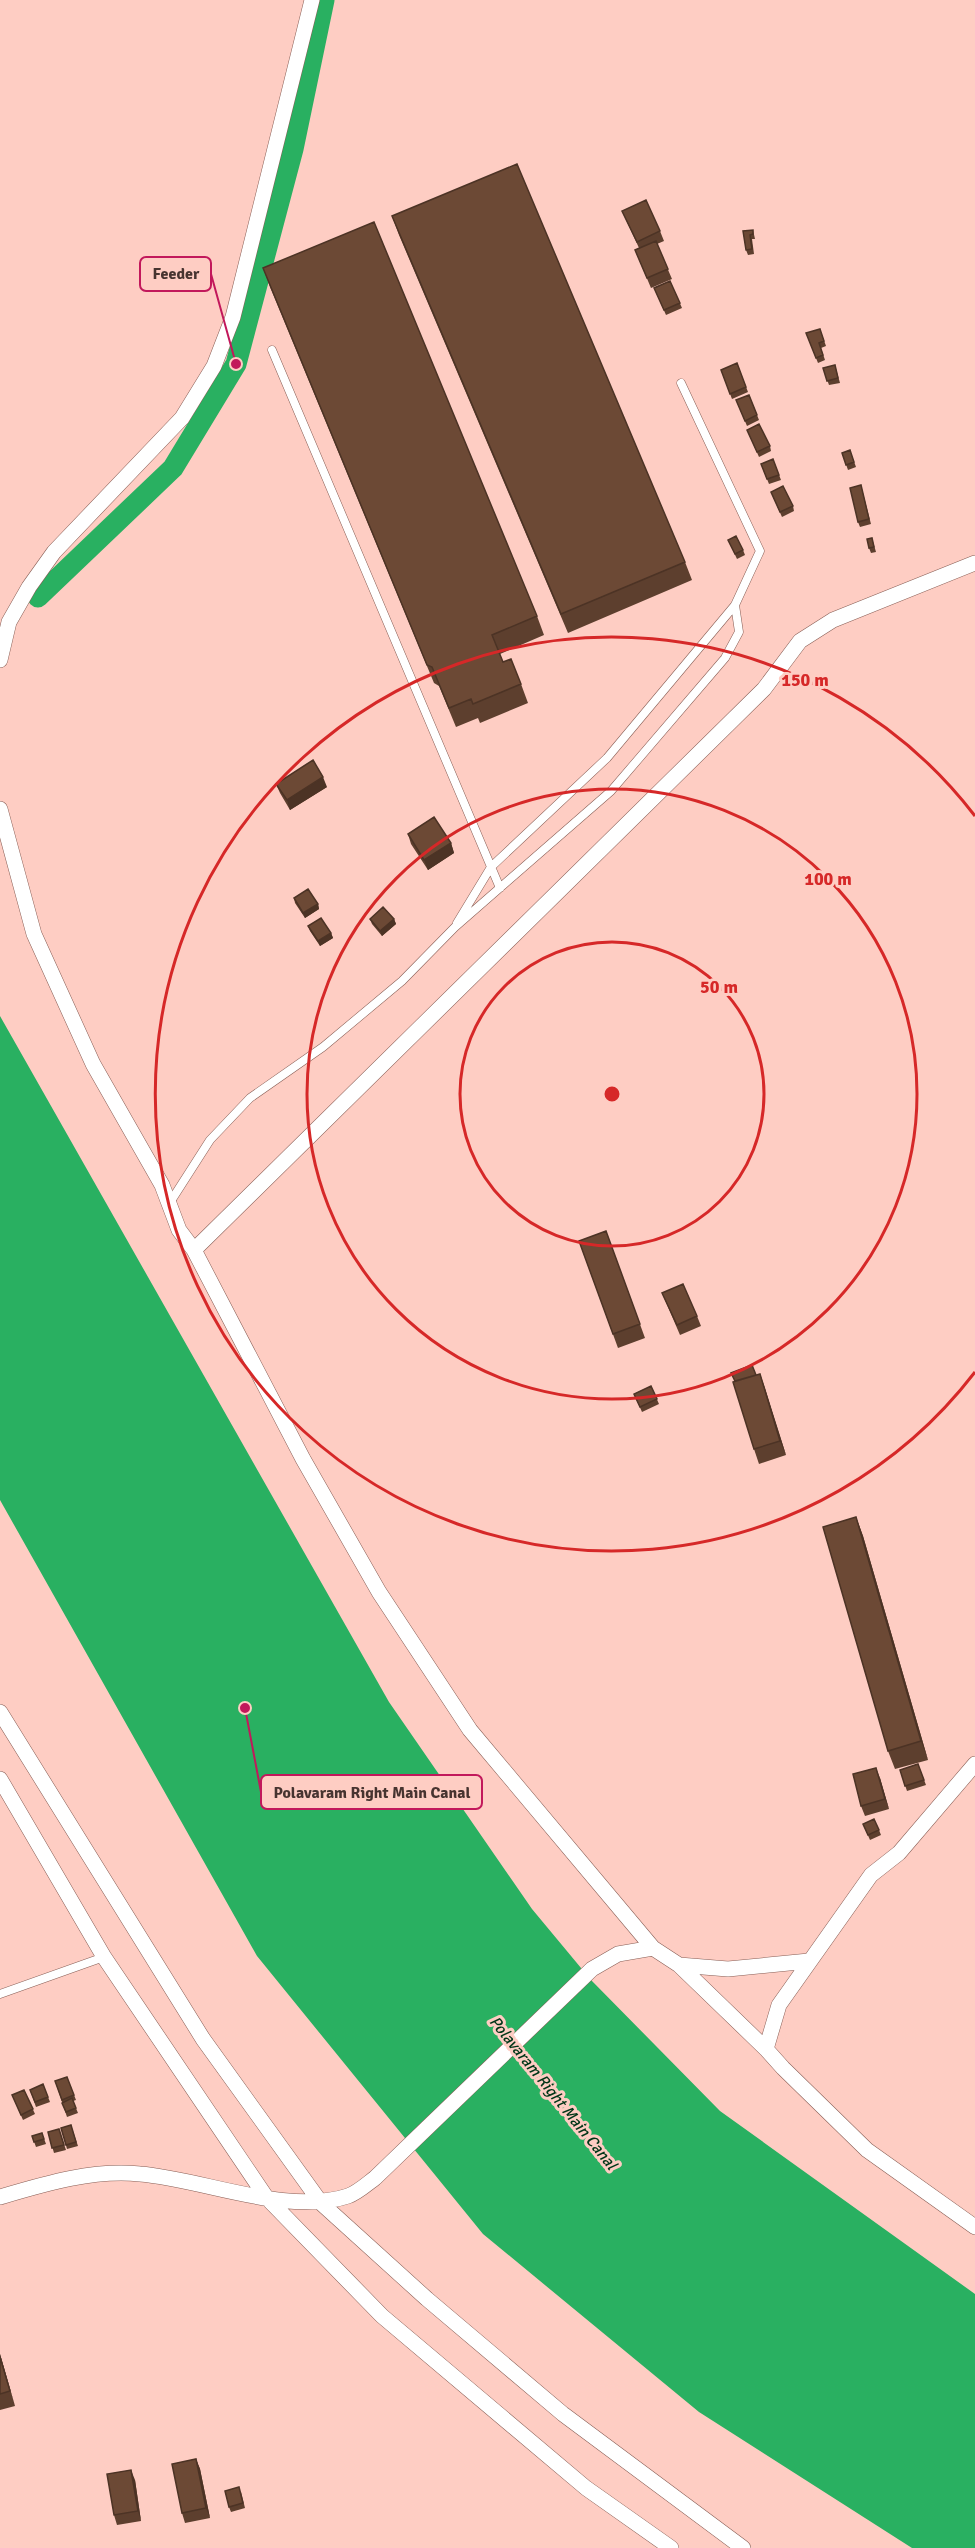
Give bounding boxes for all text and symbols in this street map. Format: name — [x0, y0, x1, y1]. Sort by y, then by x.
callout: Feeder — [140, 257, 211, 291]
text: Feeder — [153, 264, 200, 284]
text: 150 m — [781, 669, 829, 691]
text: 100 m — [804, 868, 852, 890]
text: 50 m — [700, 976, 738, 998]
centre of rings — [602, 1084, 622, 1104]
callout: Polavaram Right Main Canal — [261, 1775, 482, 1809]
text: Polavaram Right Main Canal — [273, 1783, 471, 1803]
water label: Polavaram Right Main Canal — [485, 2012, 622, 2175]

